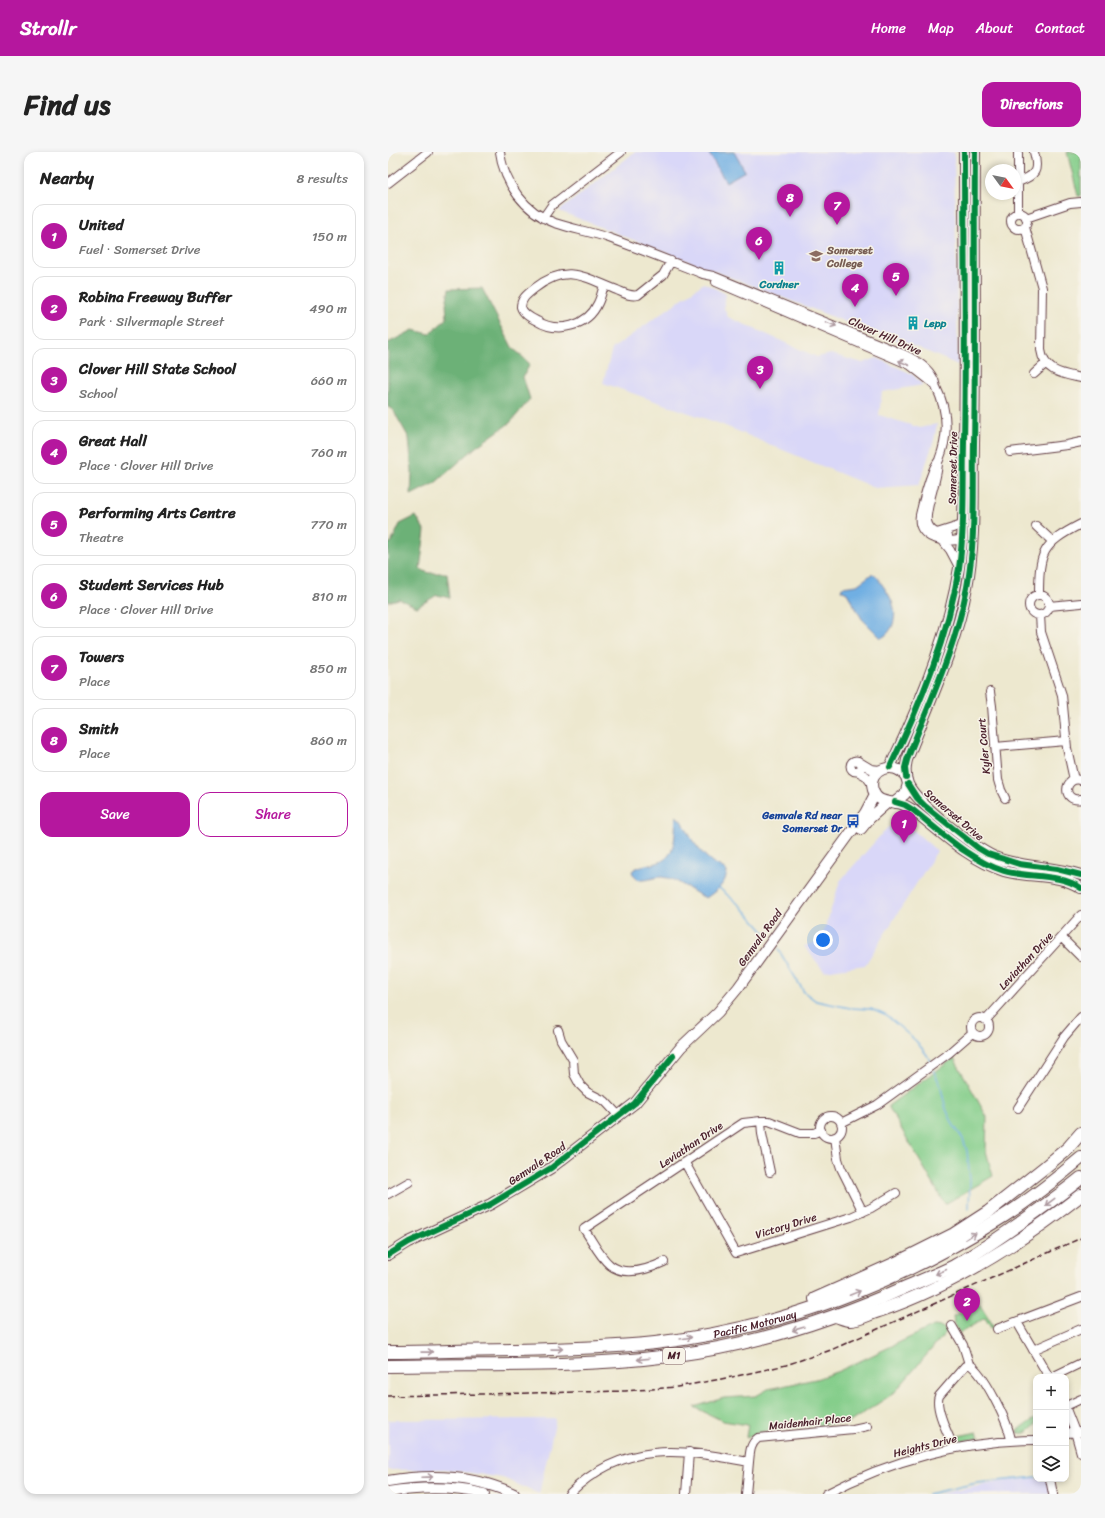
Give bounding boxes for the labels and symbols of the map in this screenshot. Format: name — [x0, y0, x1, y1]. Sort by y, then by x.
north arrow — [985, 164, 1021, 200]
pin: 8 — [777, 184, 803, 217]
pin: 7 — [824, 192, 850, 225]
pin: 6 — [746, 227, 772, 260]
place label: Somerset College — [826, 241, 873, 273]
school or university icon: Somerset College — [808, 248, 824, 264]
building icon: Cordner — [771, 260, 787, 276]
pin: 5 — [883, 263, 909, 296]
pin: 4 — [842, 274, 868, 307]
place label: Cordner — [759, 275, 800, 294]
street label: Clover Hill Drive — [845, 311, 925, 361]
place label: Lepp — [924, 314, 947, 333]
building icon: Lepp — [905, 315, 921, 331]
one-way arrow — [824, 320, 836, 328]
pin: 3 — [747, 356, 773, 389]
one-way arrow — [898, 358, 910, 366]
street label: Somerset Drive — [943, 431, 963, 505]
street label: Kyler Court — [972, 717, 996, 775]
street label: Somerset Drive — [920, 784, 989, 846]
place label: Gemvale Rd near Somerset Dr — [761, 806, 843, 838]
pin: 1 — [891, 810, 917, 843]
bus stop icon: Gemvale Rd near Somerset Dr — [845, 813, 861, 829]
street label: Gemvale Road — [733, 905, 788, 970]
street label: Leviathan Drive — [994, 927, 1059, 994]
your location — [813, 930, 833, 950]
street label: Leviathan Drive — [655, 1116, 727, 1174]
street label: Gemvale Road — [504, 1137, 571, 1190]
one-way arrow — [1045, 1198, 1056, 1206]
street label: Victory Drive — [753, 1208, 819, 1244]
one-way arrow — [965, 1232, 977, 1240]
one-way arrow — [936, 1269, 948, 1276]
pin: 2 — [954, 1288, 980, 1321]
one-way arrow — [848, 1289, 860, 1297]
street label: Pacific Motorway — [712, 1304, 799, 1343]
one-way arrow — [792, 1326, 805, 1333]
one-way arrow — [679, 1334, 692, 1342]
one-way arrow — [550, 1345, 563, 1353]
one-way arrow — [420, 1348, 433, 1355]
road number: M1 — [663, 1348, 685, 1364]
one-way arrow — [637, 1355, 650, 1363]
street label: Maidenhair Place — [768, 1408, 852, 1436]
street label: Heights Drive — [891, 1429, 959, 1463]
one-way arrow — [420, 1473, 433, 1481]

